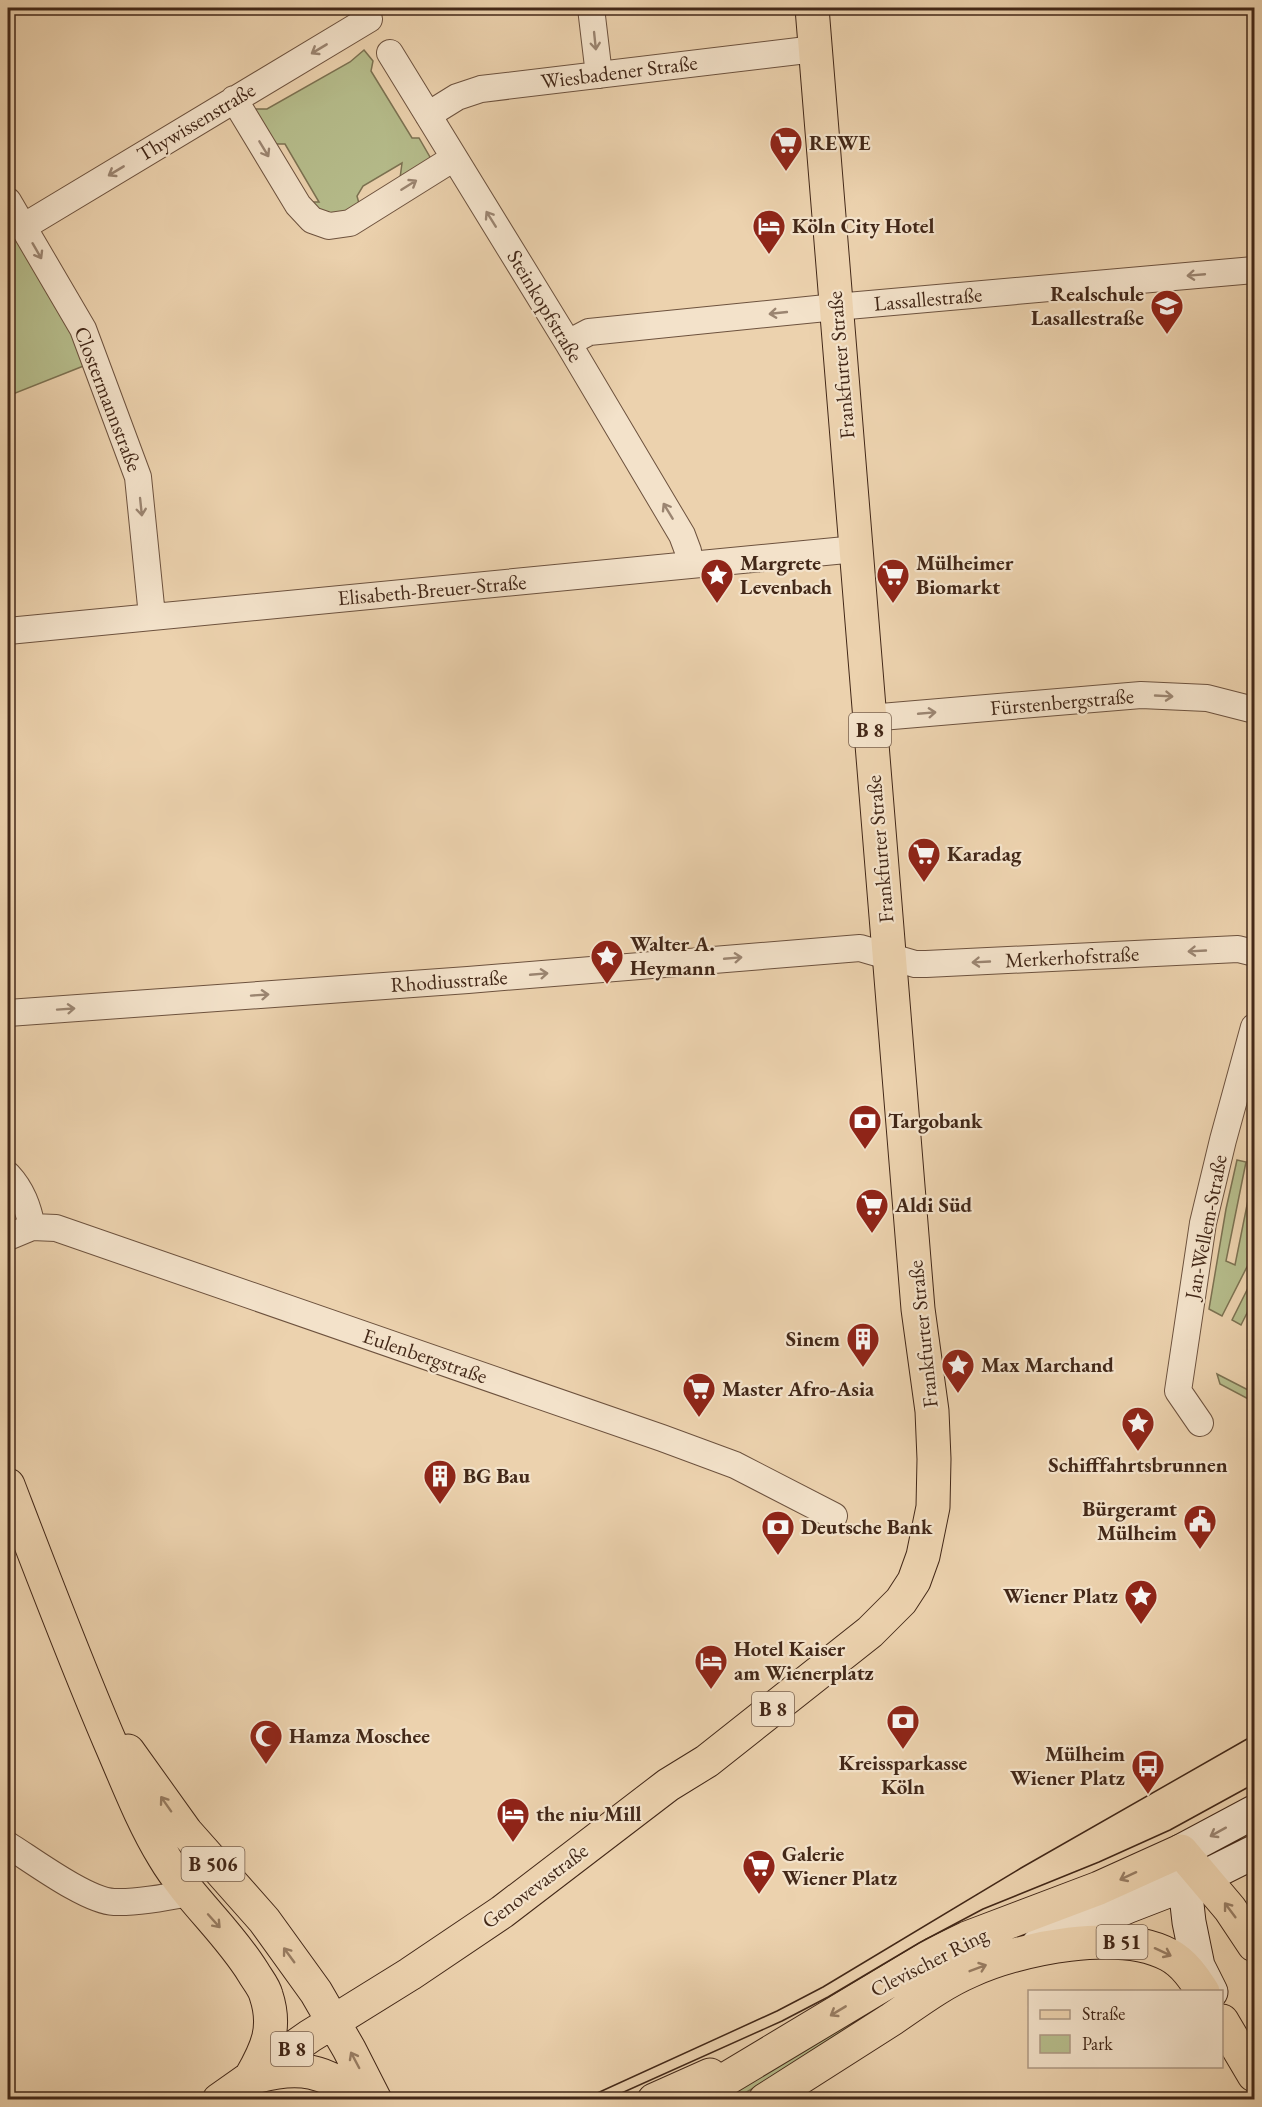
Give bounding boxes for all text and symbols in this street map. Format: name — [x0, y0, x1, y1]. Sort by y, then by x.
one-way arrow — [590, 31, 601, 51]
one-way arrow — [311, 43, 328, 55]
street label: Wiesbadener Straße — [539, 49, 699, 95]
street label: Thywissenstraße — [132, 76, 260, 167]
supermarket icon: REWE — [768, 125, 804, 172]
place label: REWE — [809, 129, 871, 156]
one-way arrow — [259, 140, 271, 157]
one-way arrow — [108, 165, 125, 177]
one-way arrow — [400, 179, 417, 191]
hotel icon: Köln City Hotel — [751, 208, 787, 255]
one-way arrow — [485, 211, 497, 228]
place label: Köln City Hotel — [792, 212, 935, 239]
one-way arrow — [31, 242, 43, 259]
street label: Steinkopfstraße — [501, 245, 589, 367]
one-way arrow — [1187, 270, 1207, 281]
street label: Lassallestraße — [873, 280, 983, 317]
place label: Realschule Lasallestraße — [1031, 280, 1144, 331]
school or university icon: Realschule Lasallestraße — [1149, 288, 1185, 335]
street label: Frankfurter Straße — [821, 290, 860, 440]
one-way arrow — [769, 308, 788, 319]
street label: Clostermannstraße — [68, 322, 149, 475]
one-way arrow — [136, 497, 147, 517]
one-way arrow — [662, 503, 674, 520]
place label: Margrete Levenbach — [740, 549, 832, 600]
place label: Mülheimer Biomarkt — [916, 549, 1014, 600]
place icon: Margrete Levenbach — [699, 557, 735, 604]
supermarket icon: Mülheimer Biomarkt — [875, 557, 911, 604]
street label: Elisabeth-Breuer-Straße — [336, 568, 527, 611]
street label: Fürstenbergstraße — [989, 682, 1135, 721]
one-way arrow — [1153, 691, 1173, 702]
one-way arrow — [917, 707, 937, 718]
road number: B 8 — [849, 713, 891, 747]
street label: Frankfurter Straße — [860, 774, 899, 924]
supermarket icon: Karadag — [906, 836, 942, 883]
place label: Karadag — [947, 840, 1022, 867]
place label: Walter A. Heymann — [630, 930, 716, 981]
place icon: Walter A. Heymann — [589, 938, 625, 985]
street label: Merkerhofstraße — [1004, 940, 1140, 973]
one-way arrow — [1187, 945, 1207, 956]
one-way arrow — [722, 953, 742, 964]
one-way arrow — [971, 956, 991, 967]
street label: Rhodiusstraße — [389, 963, 508, 998]
one-way arrow — [528, 968, 548, 979]
one-way arrow — [250, 989, 270, 1000]
one-way arrow — [55, 1003, 75, 1014]
bank icon: Targobank — [847, 1103, 883, 1150]
place label: Targobank — [888, 1107, 983, 1134]
street label: Jan-Wellem-Straße — [1178, 1152, 1233, 1304]
supermarket icon: Aldi Süd — [854, 1187, 890, 1234]
place label: Aldi Süd — [894, 1191, 972, 1218]
street label: Frankfurter Straße — [901, 1259, 944, 1409]
building icon: Sinem — [845, 1321, 881, 1368]
street label: Eulenbergstraße — [359, 1322, 491, 1389]
place label: Sinem — [786, 1325, 840, 1352]
place icon: Max Marchand — [940, 1347, 976, 1394]
place label: Max Marchand — [981, 1351, 1114, 1378]
supermarket icon: Master Afro-Asia — [681, 1371, 717, 1418]
place label: Master Afro-Asia — [722, 1375, 875, 1402]
place icon: Schifffahrtsbrunnen — [1120, 1405, 1156, 1452]
place label: Schifffahrtsbrunnen — [1048, 1451, 1228, 1478]
building icon: BG Bau — [422, 1458, 458, 1505]
place label: BG Bau — [463, 1462, 531, 1489]
place label: Bürgeramt Mülheim — [1082, 1495, 1177, 1546]
public building icon: Bürgeramt Mülheim — [1182, 1503, 1218, 1550]
bank icon: Deutsche Bank — [760, 1509, 796, 1556]
place label: Deutsche Bank — [801, 1513, 933, 1540]
place icon: Wiener Platz — [1123, 1578, 1159, 1625]
place label: Wiener Platz — [1003, 1582, 1118, 1609]
place label: Hotel Kaiser am Wienerplatz — [734, 1635, 874, 1686]
hotel icon: Hotel Kaiser am Wienerplatz — [693, 1643, 729, 1690]
road number: B 8 — [752, 1692, 794, 1726]
bank icon: Kreissparkasse Köln — [885, 1703, 921, 1750]
mosque icon: Hamza Moschee — [248, 1718, 284, 1765]
place label: Hamza Moschee — [289, 1722, 430, 1749]
place label: Mülheim Wiener Platz — [1010, 1740, 1125, 1791]
bus stop icon: Mülheim Wiener Platz — [1130, 1748, 1166, 1795]
place label: Kreissparkasse Köln — [839, 1749, 967, 1800]
one-way arrow — [160, 1796, 172, 1812]
hotel icon: the niu Mill — [495, 1796, 531, 1843]
place label: the niu Mill — [536, 1800, 641, 1827]
one-way arrow — [1210, 1826, 1227, 1838]
street label: Genovevastraße — [476, 1837, 593, 1934]
place label: Galerie Wiener Platz — [782, 1840, 897, 1891]
road number: B 506 — [182, 1847, 244, 1881]
supermarket icon: Galerie Wiener Platz — [741, 1848, 777, 1895]
one-way arrow — [1119, 1871, 1137, 1882]
one-way arrow — [1224, 1903, 1237, 1919]
one-way arrow — [207, 1914, 221, 1929]
street label: Clevischer Ring — [865, 1920, 993, 2003]
road number: B 51 — [1096, 1925, 1148, 1959]
one-way arrow — [283, 1947, 295, 1963]
one-way arrow — [1153, 1947, 1171, 1959]
one-way arrow — [968, 1962, 987, 1973]
legend — [1028, 1990, 1223, 2068]
text: Straße — [1082, 2002, 1125, 2025]
one-way arrow — [830, 2006, 847, 2018]
road number: B 8 — [271, 2032, 313, 2066]
text: Park — [1082, 2032, 1113, 2055]
one-way arrow — [349, 2051, 360, 2069]

